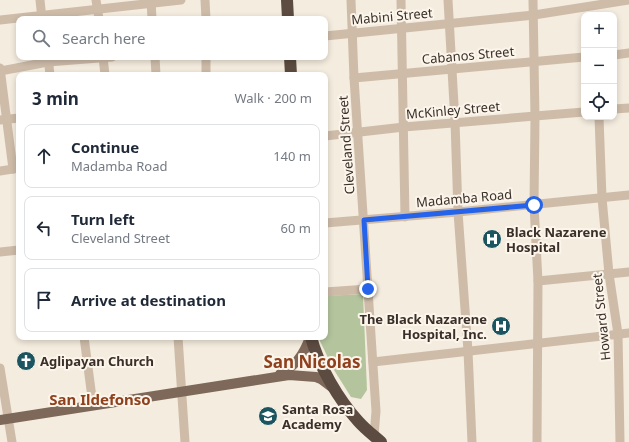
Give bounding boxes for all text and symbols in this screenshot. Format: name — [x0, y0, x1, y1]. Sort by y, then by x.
street label: Mabini Street — [351, 3, 434, 29]
map controls — [581, 12, 617, 120]
button: + — [581, 12, 617, 48]
search box — [16, 16, 328, 60]
icon: search — [30, 27, 52, 49]
text: Search here — [62, 28, 145, 48]
street label: Cabanos Street — [421, 42, 515, 68]
button: − — [581, 48, 617, 84]
button: locate — [581, 84, 617, 120]
text: 3 min — [32, 87, 79, 110]
text: Walk · 200 m — [234, 89, 312, 107]
street label: Cleveland Street — [334, 95, 358, 195]
street label: McKinley Street — [405, 97, 501, 123]
text: Continue — [71, 137, 139, 157]
icon: ahead — [33, 145, 55, 167]
text: 140 m — [273, 147, 311, 165]
text: Madamba Road — [71, 157, 167, 175]
street label: Madamba Road — [415, 185, 513, 211]
route start — [525, 196, 543, 214]
text: Turn left — [71, 209, 135, 229]
icon: left — [33, 217, 55, 239]
text: 60 m — [281, 219, 311, 237]
place label: Black Nazarene Hospital — [506, 223, 607, 256]
hospital icon: Black Nazarene Hospital — [481, 228, 503, 250]
text: Cleveland Street — [71, 229, 170, 247]
street label: Howard Street — [587, 272, 615, 361]
route end — [359, 280, 377, 298]
icon: arrive — [33, 289, 55, 311]
text: Arrive at destination — [71, 290, 226, 310]
place label: The Black Nazarene Hospital, Inc. — [359, 310, 487, 343]
hospital icon: The Black Nazarene Hospital, Inc. — [490, 315, 512, 337]
church icon: Aglipayan Church — [15, 350, 37, 372]
district label: San Nicolas — [263, 350, 361, 373]
place label: Aglipayan Church — [40, 352, 154, 370]
district label: San Ildefonso — [49, 389, 151, 409]
place label: Santa Rosa Academy — [282, 400, 353, 433]
school or university icon: Santa Rosa Academy — [257, 405, 279, 427]

